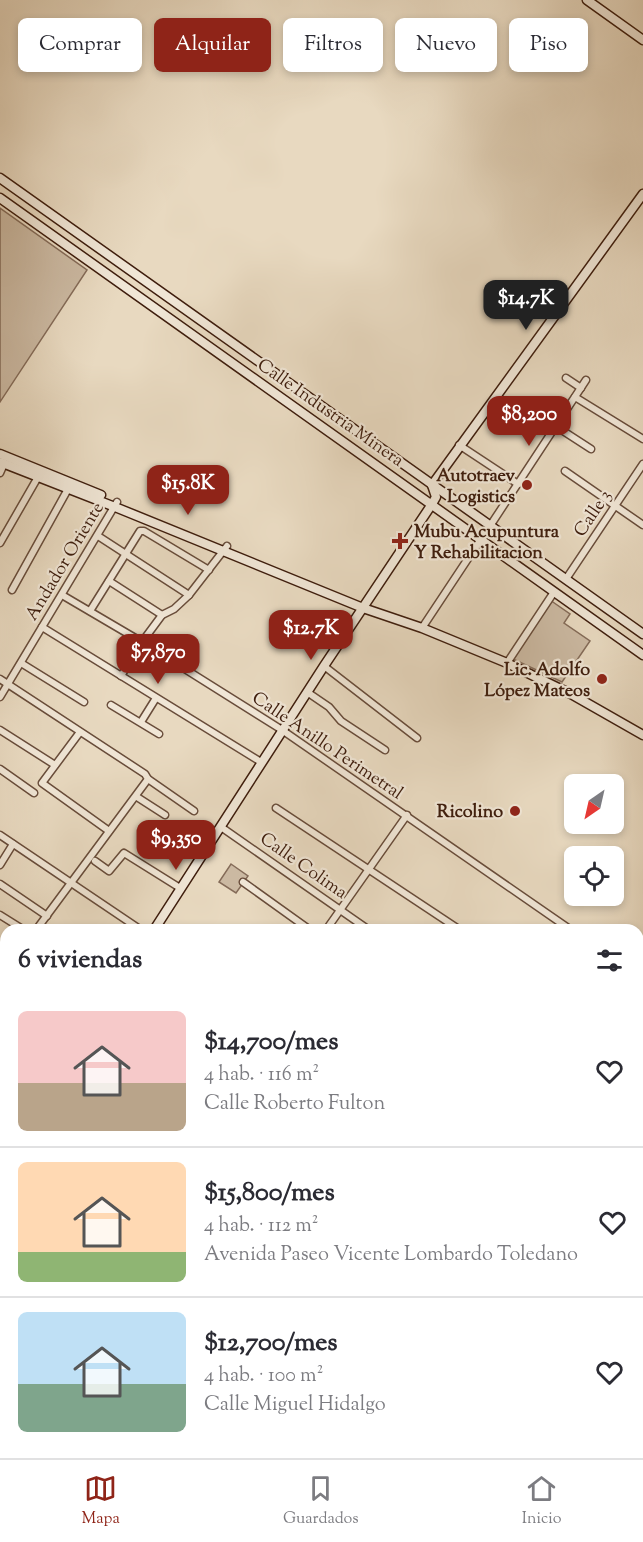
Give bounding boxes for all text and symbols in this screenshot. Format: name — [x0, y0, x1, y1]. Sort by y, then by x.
chip: Comprar — [18, 18, 142, 72]
chip: Alquilar — [154, 18, 271, 72]
chip: Filtros — [283, 18, 383, 72]
chip: Nuevo — [395, 18, 497, 72]
chip: Piso — [509, 18, 588, 72]
pin: $14.7K — [477, 280, 575, 331]
text: $14.7K — [497, 285, 555, 314]
street label: Calle Industria Minera — [251, 353, 409, 474]
pin: $8,200 — [480, 396, 578, 447]
text: $8,200 — [501, 401, 557, 430]
place label: Autotraev Logistics — [436, 464, 516, 511]
pin: $15.8K — [139, 465, 237, 516]
text: $15.8K — [161, 470, 215, 499]
marker: Autotraev Logistics — [520, 478, 534, 492]
street label: Calle 3 — [568, 485, 619, 543]
street label: Andador Oriente — [20, 498, 111, 626]
place label: Mubu Acupuntura Y Rehabilitacion — [414, 520, 560, 567]
marker: Mubu Acupuntura Y Rehabilitacion — [391, 532, 409, 550]
pin: $12.7K — [262, 610, 360, 661]
text: $12.7K — [283, 615, 339, 644]
pin: $7,870 — [109, 634, 207, 685]
text: $7,870 — [131, 639, 185, 668]
place label: Lic. Adolfo López Mateos — [484, 658, 590, 705]
marker: Lic. Adolfo López Mateos — [595, 672, 609, 686]
street label: Calle Anillo Perimetral — [246, 686, 408, 807]
north arrow — [564, 774, 624, 834]
map controls — [564, 774, 624, 906]
place label: Ricolino — [437, 800, 503, 826]
marker: Ricolino — [508, 804, 522, 818]
pin: $9,350 — [127, 820, 225, 871]
text: $9,350 — [151, 825, 201, 854]
street label: Calle Colima — [254, 827, 352, 906]
button: locate — [564, 846, 624, 906]
text: 6 viviendas — [18, 942, 142, 979]
icon: filters — [593, 944, 626, 977]
text: $14,700/mes — [204, 1024, 338, 1061]
icon: home — [66, 1035, 138, 1107]
icon: heart — [593, 1055, 626, 1088]
text: 4 hab. · 116 m² — [204, 1061, 319, 1090]
text: Calle Roberto Fulton — [204, 1090, 385, 1119]
text: $15,800/mes — [204, 1175, 335, 1212]
icon: home — [66, 1186, 138, 1258]
icon: heart — [596, 1206, 629, 1239]
text: 4 hab. · 112 m² — [204, 1212, 319, 1241]
text: Avenida Paseo Vicente Lombardo Toledano — [204, 1241, 578, 1270]
text: $12,700/mes — [204, 1325, 337, 1362]
icon: home — [66, 1336, 138, 1408]
icon: heart — [593, 1356, 626, 1389]
text: 4 hab. · 100 m² — [204, 1362, 323, 1391]
text: Calle Miguel Hidalgo — [204, 1391, 386, 1420]
tab: Mapa — [82, 1472, 120, 1531]
tab: Guardados — [283, 1472, 359, 1531]
tab: Inicio — [522, 1472, 561, 1531]

